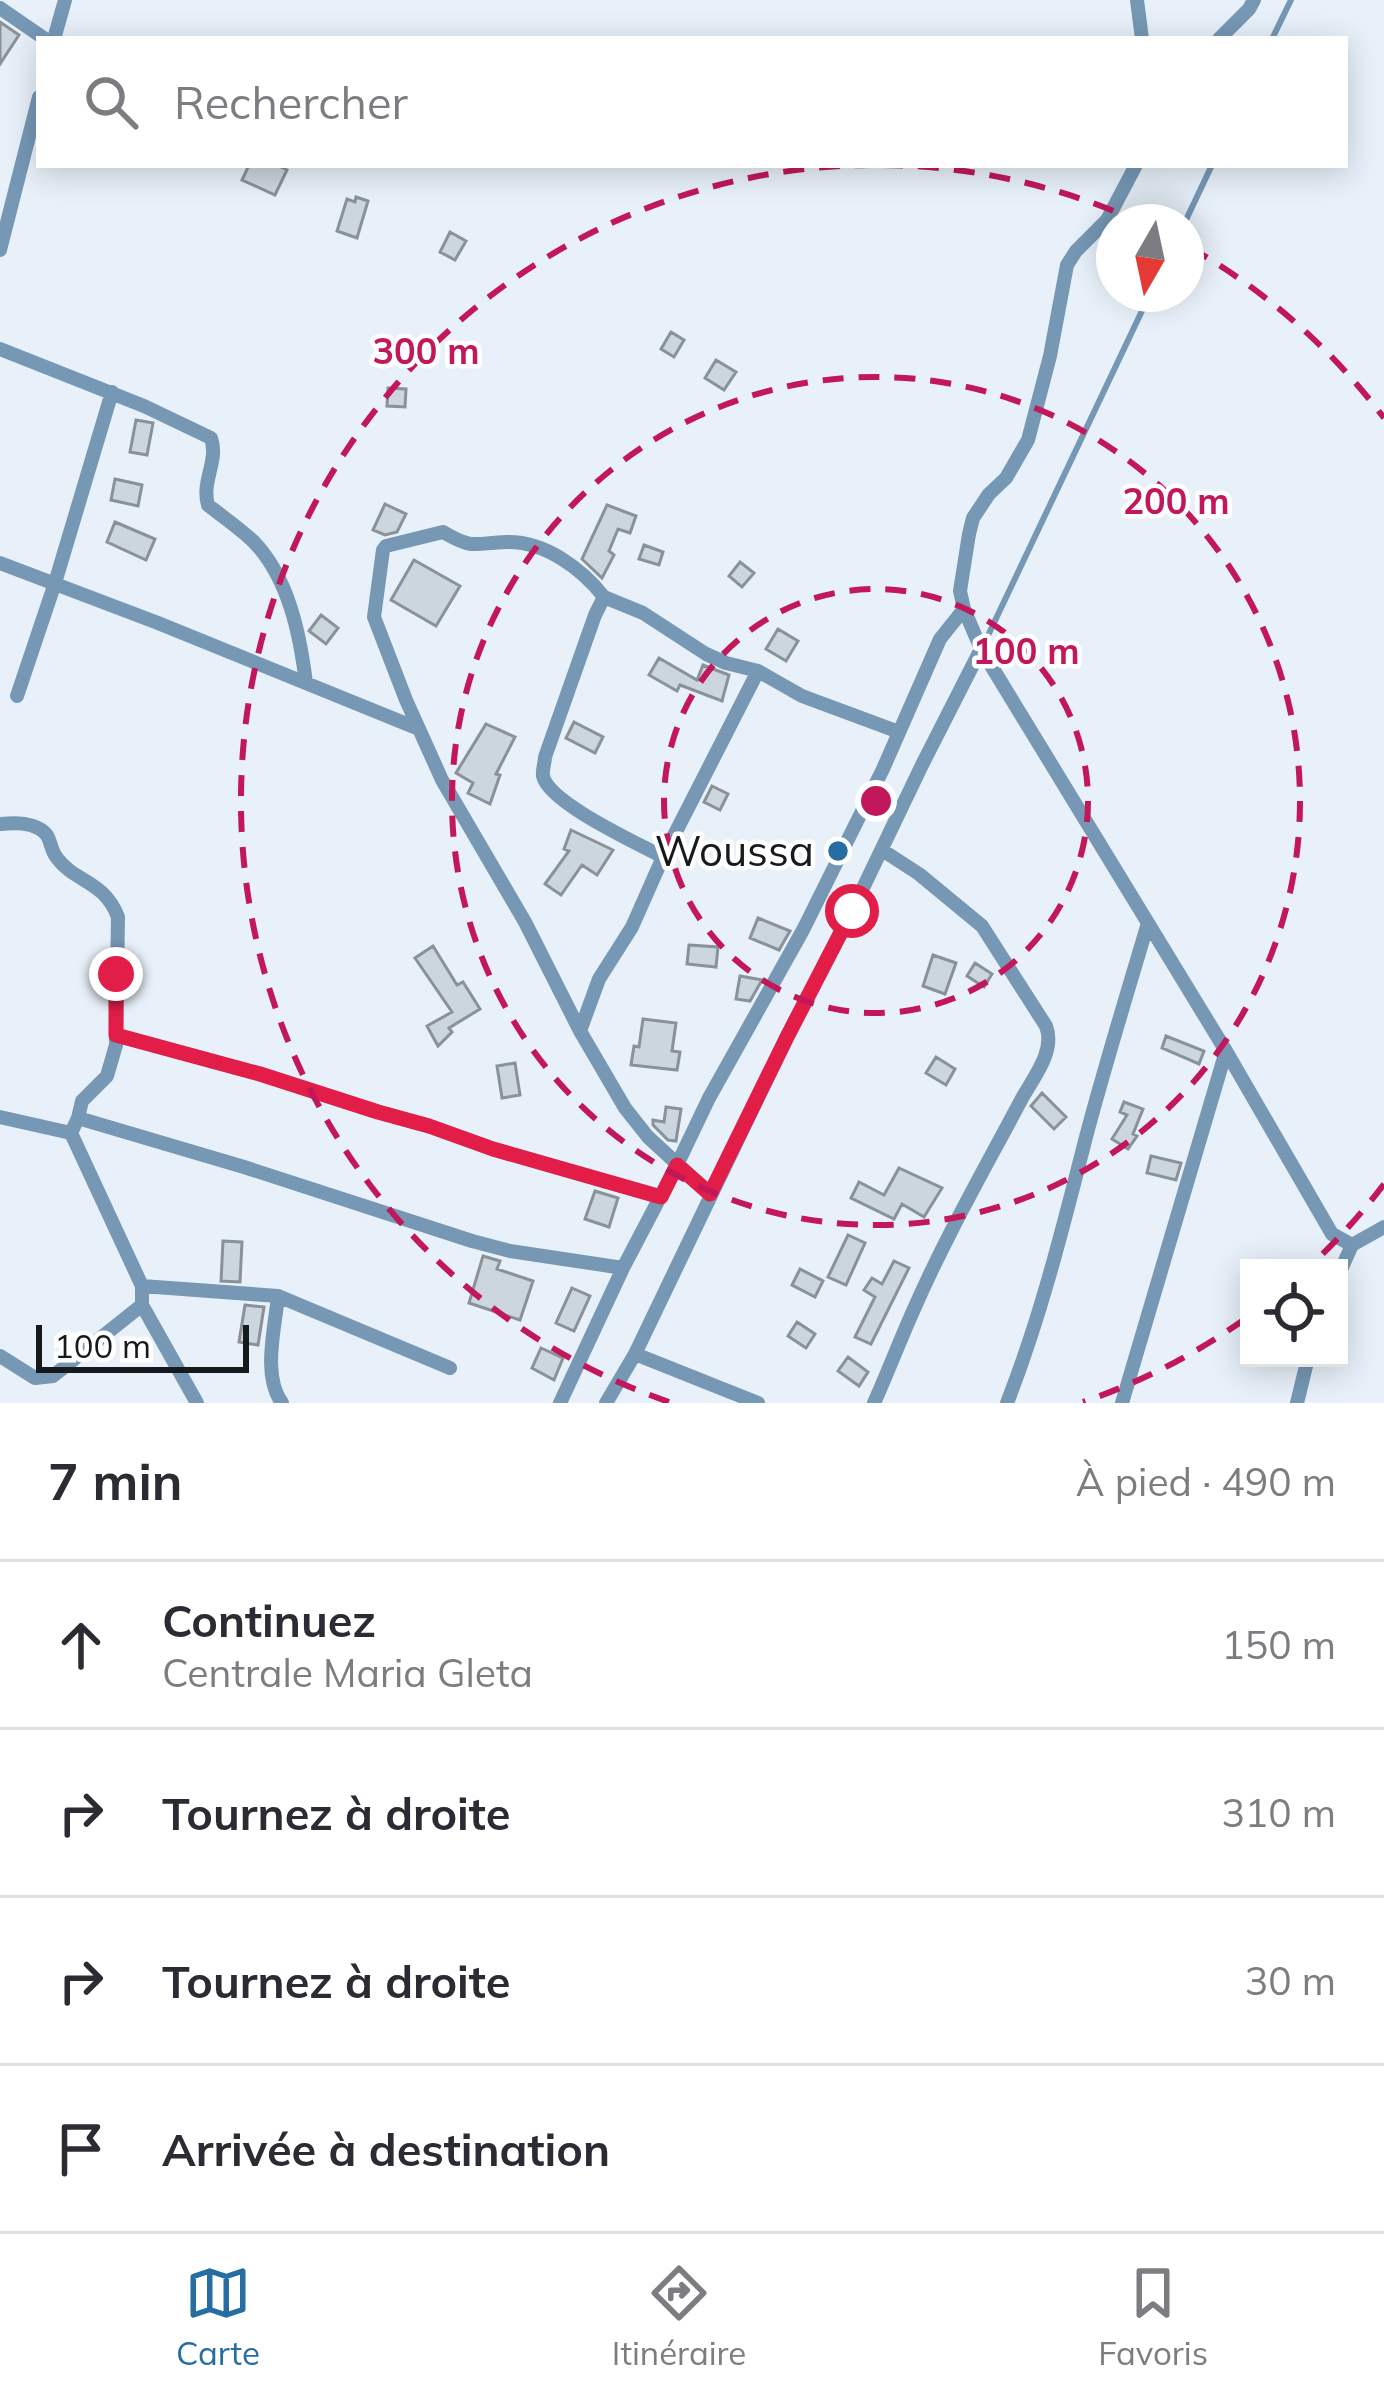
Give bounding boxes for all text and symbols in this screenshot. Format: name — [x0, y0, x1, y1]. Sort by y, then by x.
search box — [36, 36, 1348, 168]
icon: search — [78, 69, 144, 135]
text: Rechercher — [174, 74, 408, 130]
north arrow — [1096, 204, 1204, 312]
text: 300 m — [372, 328, 480, 373]
text: 200 m — [1122, 478, 1230, 523]
text: 100 m — [972, 628, 1080, 673]
centre of rings — [855, 780, 897, 822]
place label: Woussa — [655, 824, 814, 877]
marker: Woussa — [825, 838, 851, 864]
route start — [825, 884, 879, 938]
route end — [89, 947, 143, 1001]
map controls — [1240, 1259, 1348, 1367]
button: locate — [1240, 1259, 1348, 1367]
scale bar — [36, 1319, 249, 1372]
text: 100 m — [54, 1325, 151, 1366]
text: 7 min — [48, 1449, 183, 1513]
text: À pied · 490 m — [1076, 1457, 1336, 1506]
text: Continuez — [162, 1592, 376, 1648]
icon: ahead — [48, 1612, 114, 1678]
text: 150 m — [1221, 1620, 1336, 1669]
text: Centrale Maria Gleta — [162, 1648, 533, 1697]
icon: right — [48, 1780, 114, 1846]
text: Tournez à droite — [162, 1785, 510, 1841]
text: 310 m — [1221, 1788, 1336, 1837]
icon: right — [48, 1948, 114, 2014]
text: Tournez à droite — [162, 1953, 510, 2009]
text: 30 m — [1245, 1956, 1336, 2005]
icon: arrive — [48, 2116, 114, 2182]
text: Arrivée à destination — [162, 2121, 610, 2177]
tab: Carte — [176, 2260, 260, 2373]
tab: Itinéraire — [612, 2260, 746, 2373]
tab: Favoris — [1098, 2260, 1208, 2373]

